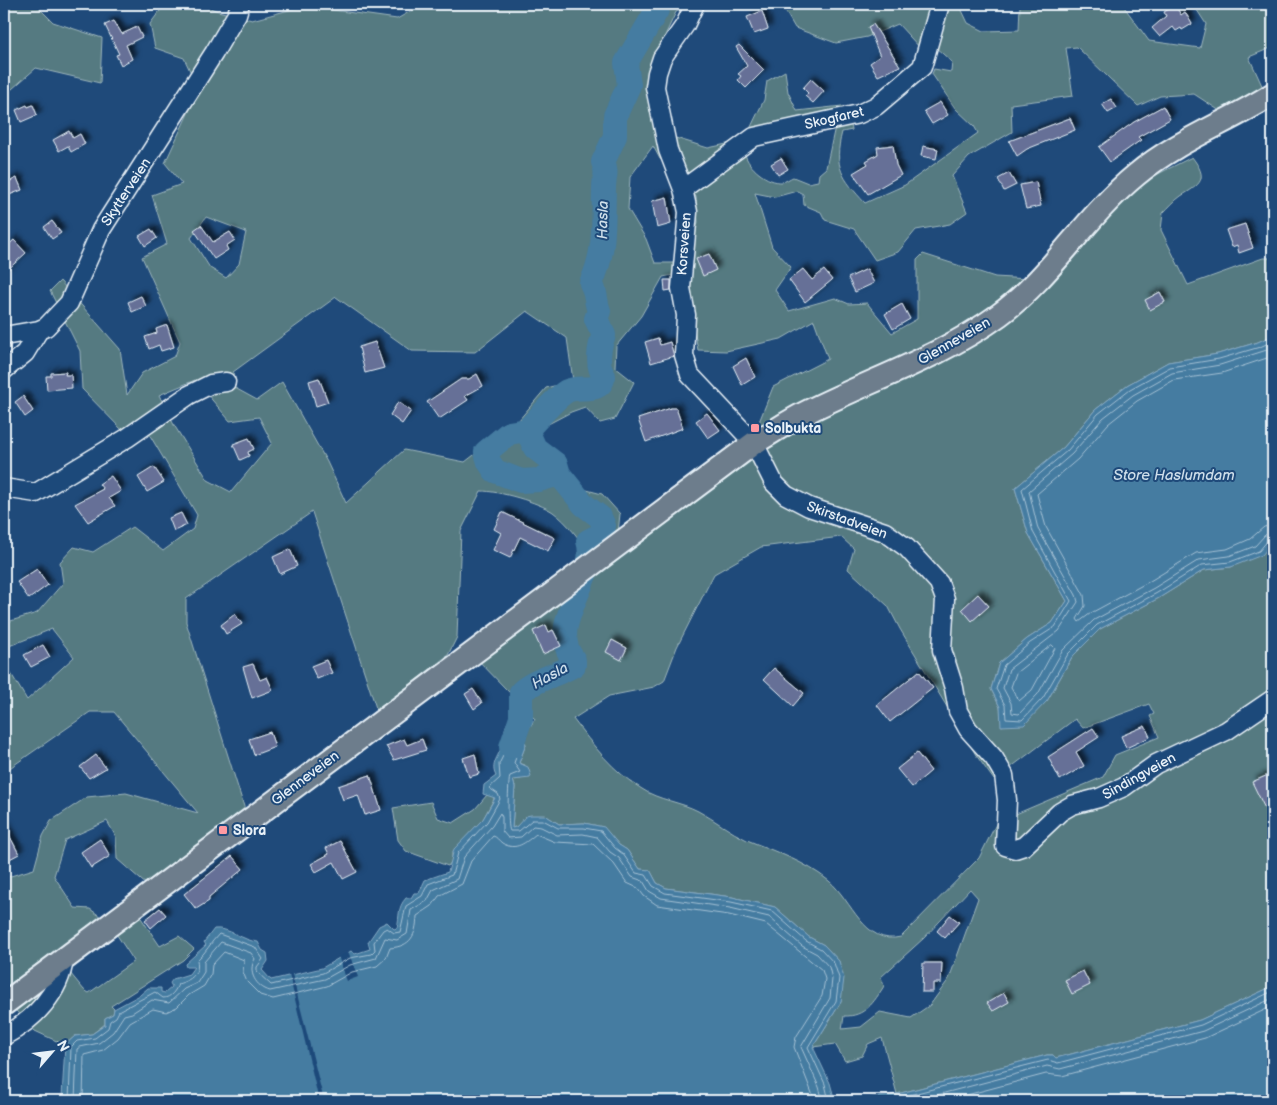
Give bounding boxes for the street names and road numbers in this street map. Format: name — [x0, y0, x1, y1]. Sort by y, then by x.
street label: Skogfaret — [803, 103, 866, 133]
street label: Skytterveien — [98, 155, 154, 229]
street label: Korsveien — [673, 212, 695, 276]
street label: Glenneveien — [915, 314, 993, 368]
street label: Skirstadveien — [804, 498, 890, 543]
street label: Glenneveien — [268, 747, 342, 809]
street label: Sindingveien — [1099, 749, 1179, 803]

